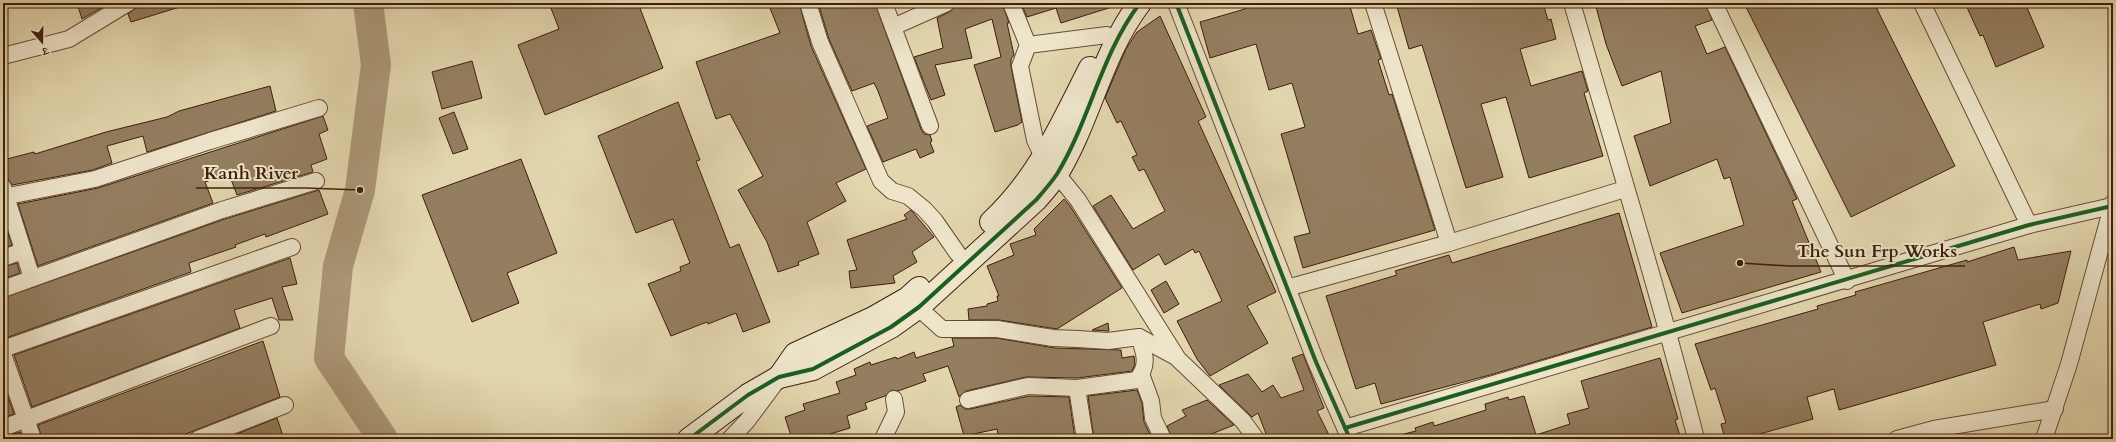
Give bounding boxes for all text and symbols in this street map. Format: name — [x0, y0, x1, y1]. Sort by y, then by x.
north arrow — [22, 22, 62, 62]
text: उ — [39, 43, 51, 59]
callout: Kanh River — [196, 158, 306, 188]
text: Kanh River — [204, 161, 299, 186]
callout: The Sun Frp Works — [1789, 236, 1965, 266]
text: The Sun Frp Works — [1797, 239, 1957, 264]

